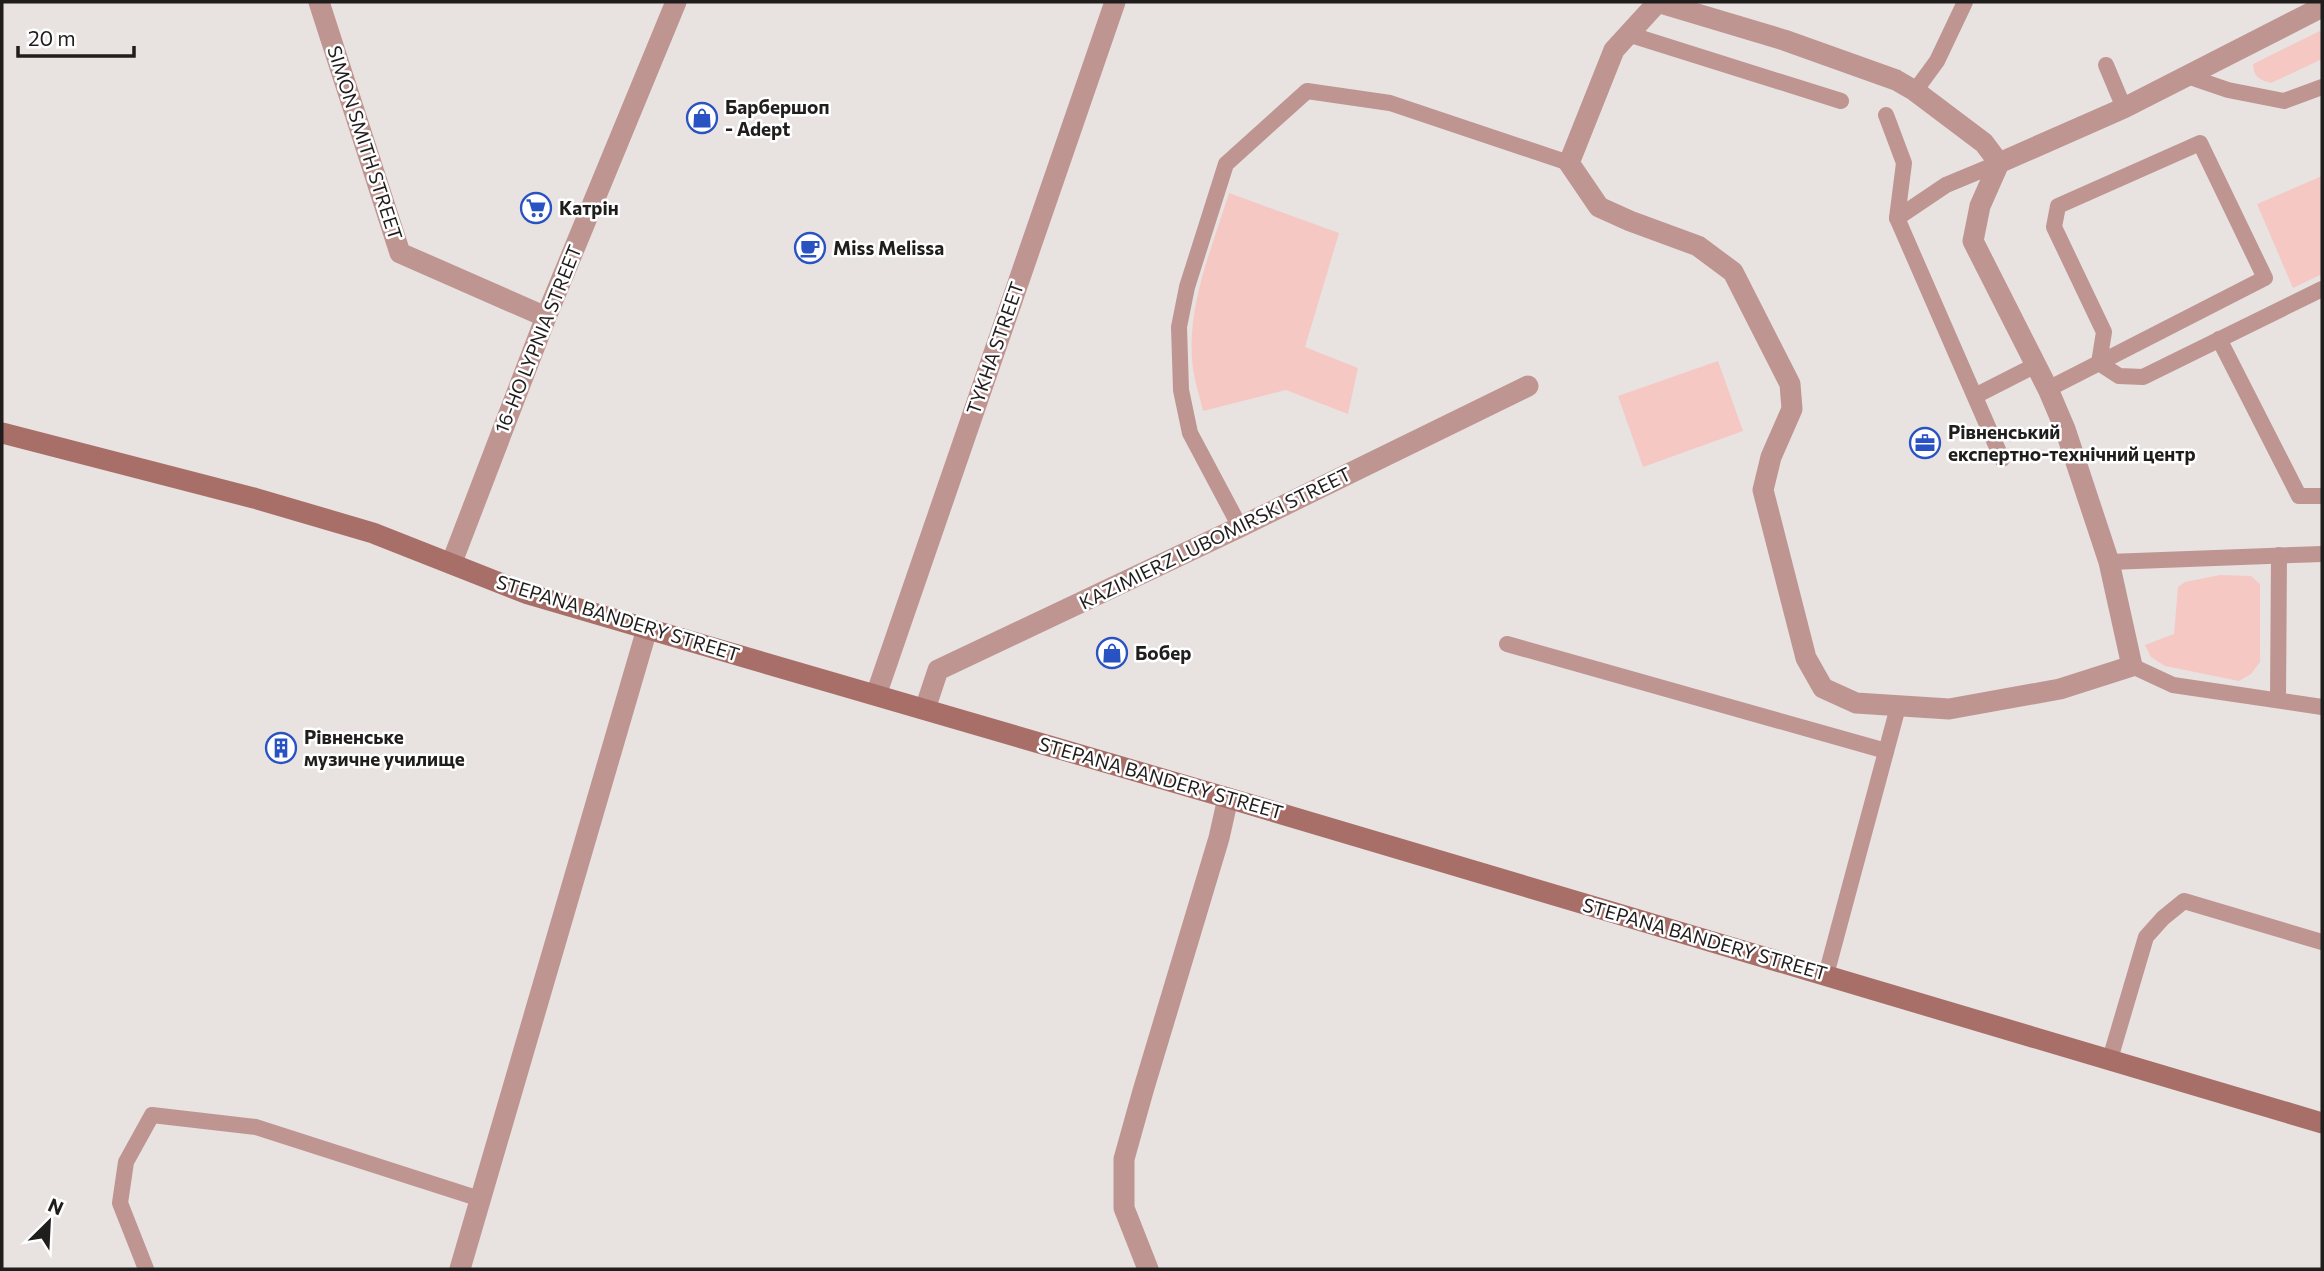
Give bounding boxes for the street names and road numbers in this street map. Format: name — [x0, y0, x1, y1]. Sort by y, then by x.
street label: SIMON SMITH STREET — [323, 43, 408, 243]
street label: 16-HO LYPNIA STREET — [489, 241, 586, 436]
street label: TYKHA STREET — [961, 278, 1028, 417]
street label: KAZIMIERZ LUBOMIRSKI STREET — [1075, 462, 1354, 614]
street label: STEPANA BANDERY STREET — [494, 570, 743, 666]
street label: STEPANA BANDERY STREET — [1036, 732, 1286, 823]
street label: STEPANA BANDERY STREET — [1580, 893, 1830, 984]

